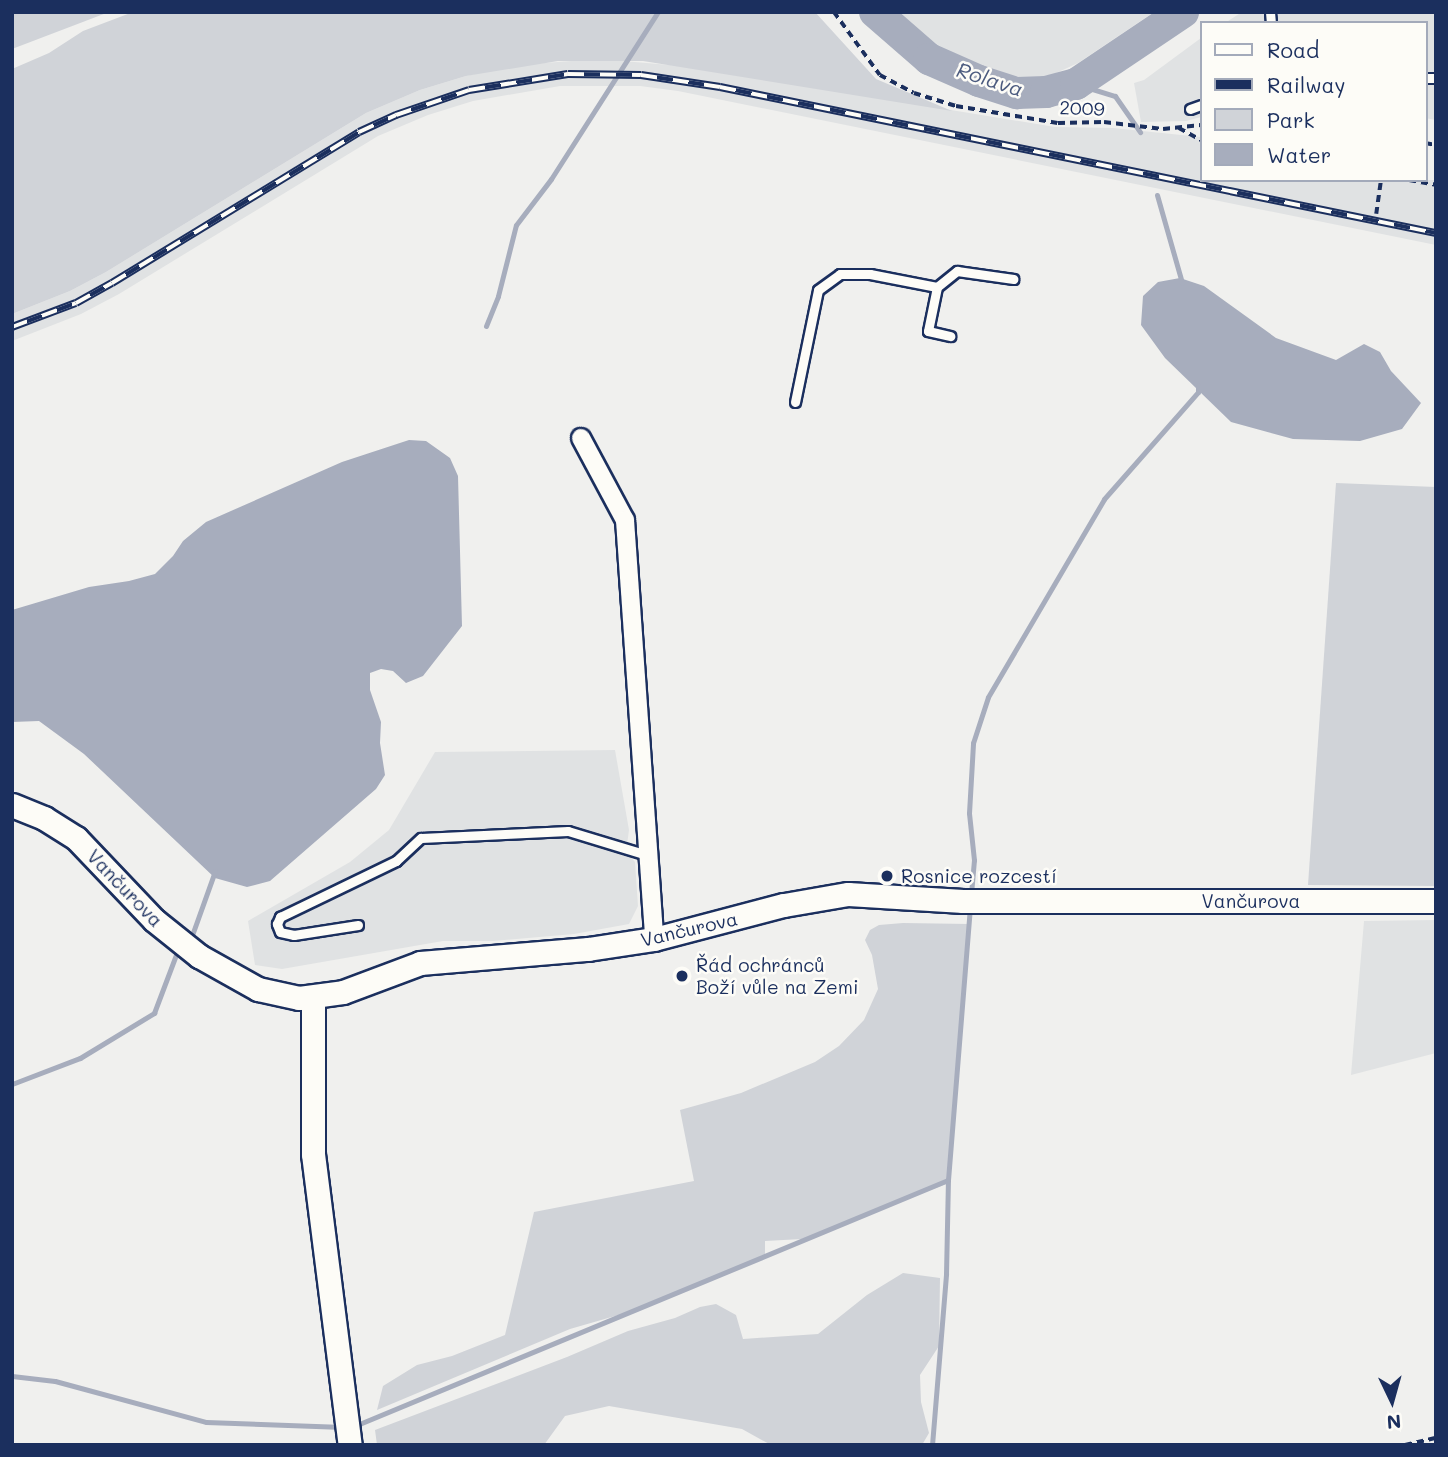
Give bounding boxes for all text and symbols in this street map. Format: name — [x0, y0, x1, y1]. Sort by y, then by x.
legend — [1200, 21, 1427, 182]
text: Road — [1267, 36, 1319, 63]
water label: Rolava — [954, 56, 1026, 102]
text: Railway — [1267, 71, 1346, 98]
street label: 2009 — [1059, 96, 1105, 120]
text: Park — [1267, 106, 1315, 133]
text: Water — [1267, 141, 1331, 168]
street label: Vančurova — [82, 845, 168, 931]
place label: Rosnice rozcestí — [901, 865, 1057, 887]
marker: Rosnice rozcestí — [879, 868, 895, 884]
street label: Vančurova — [1202, 890, 1300, 912]
street label: Vančurova — [638, 907, 740, 951]
place label: Řád ochránců Boží vůle na Zemi — [696, 954, 859, 998]
marker: Řád ochránců Boží vůle na Zemi — [674, 968, 690, 984]
north arrow — [1357, 1366, 1427, 1436]
text: N — [1386, 1409, 1402, 1435]

